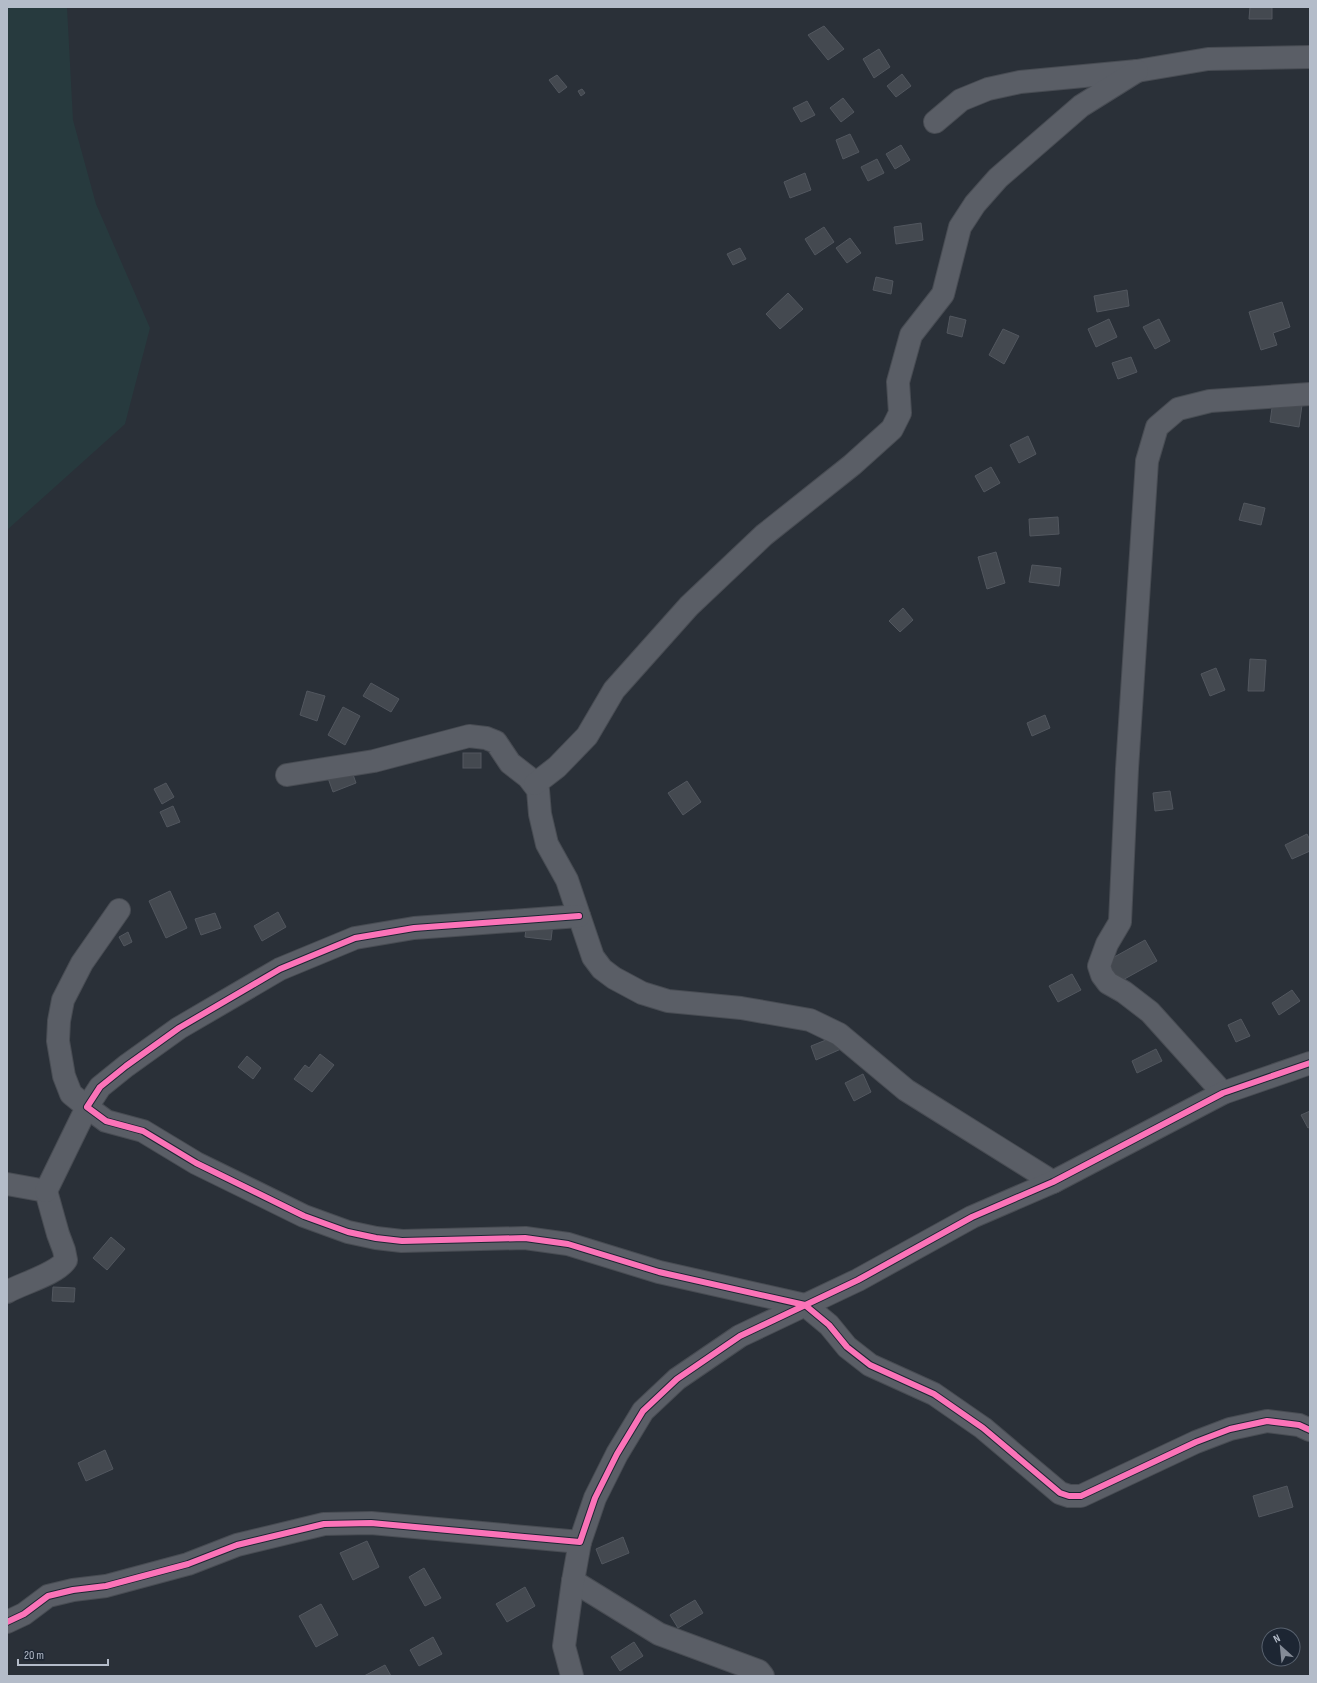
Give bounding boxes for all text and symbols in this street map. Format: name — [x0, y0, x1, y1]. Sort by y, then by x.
north arrow — [1261, 1627, 1301, 1667]
text: N — [1271, 1631, 1282, 1646]
scale bar — [18, 1641, 108, 1667]
text: 20 m — [24, 1648, 44, 1663]

